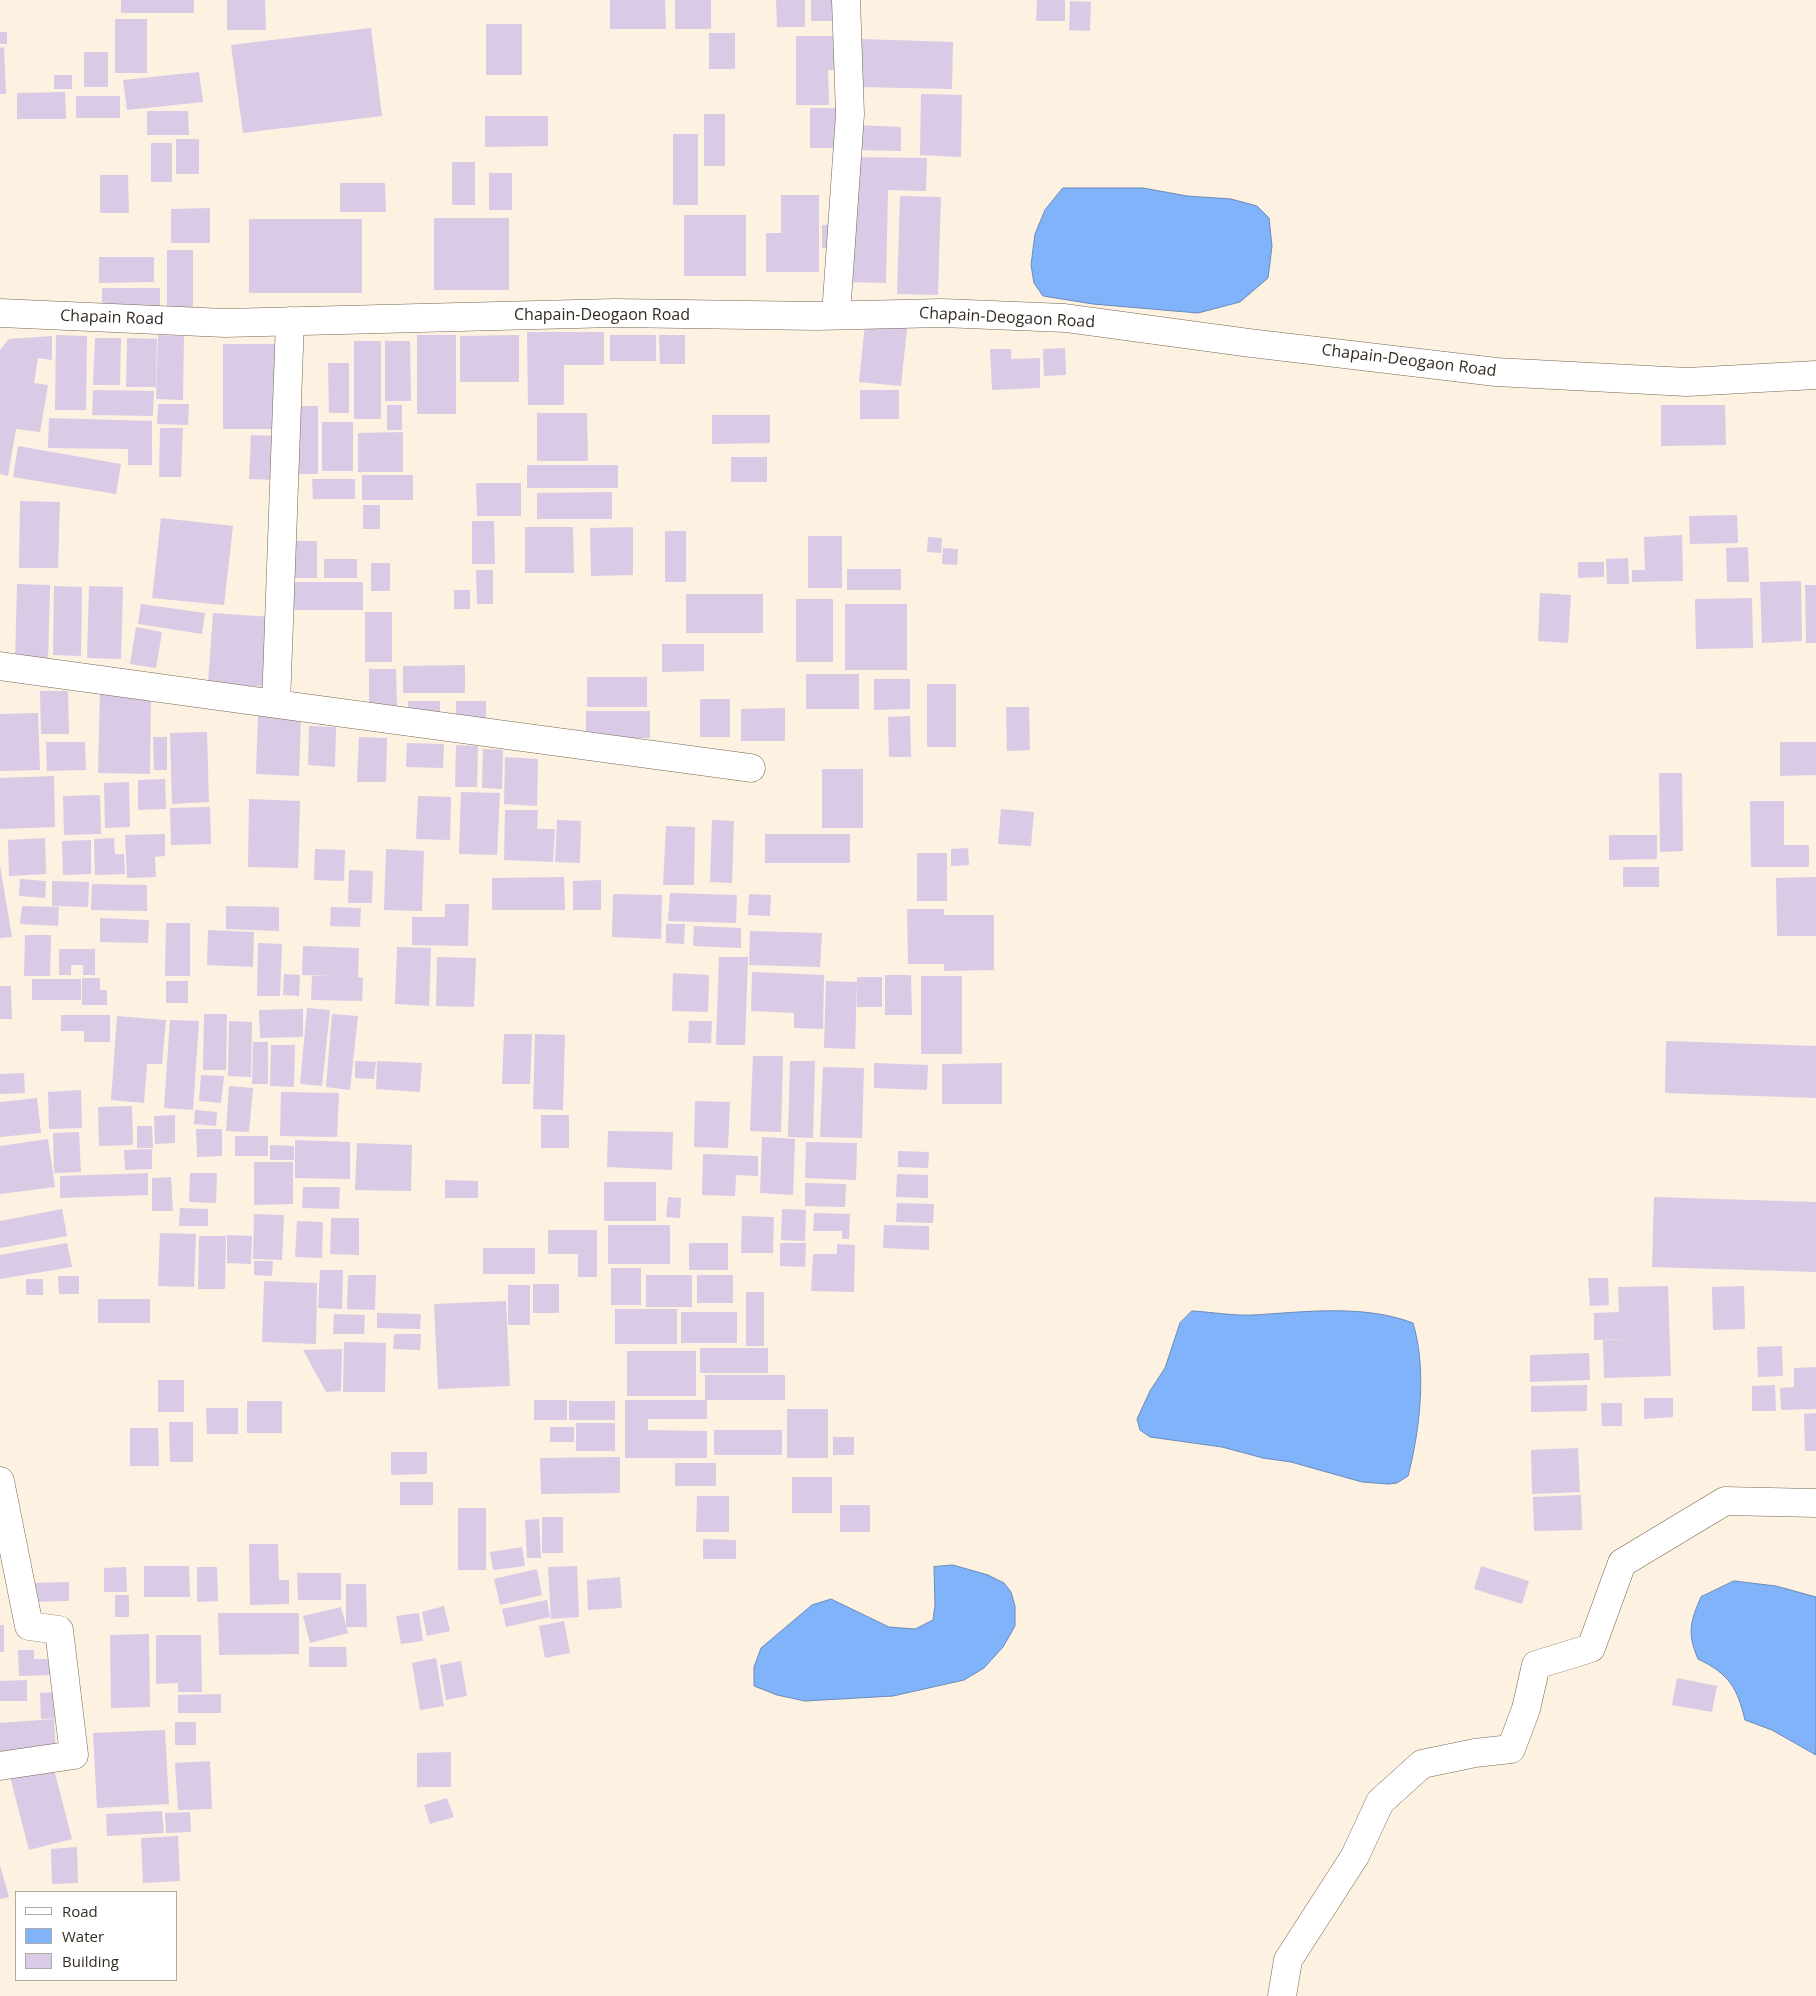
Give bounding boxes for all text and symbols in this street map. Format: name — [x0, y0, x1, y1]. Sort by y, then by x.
street label: Chapain-Deogaon Road — [919, 304, 1095, 332]
street label: Chapain-Deogaon Road — [514, 305, 690, 325]
street label: Chapain Road — [60, 307, 164, 329]
street label: Chapain-Deogaon Road — [1320, 341, 1498, 381]
legend — [15, 1891, 178, 1981]
text: Road — [62, 1901, 98, 1921]
text: Water — [62, 1926, 104, 1946]
text: Building — [62, 1951, 119, 1971]

